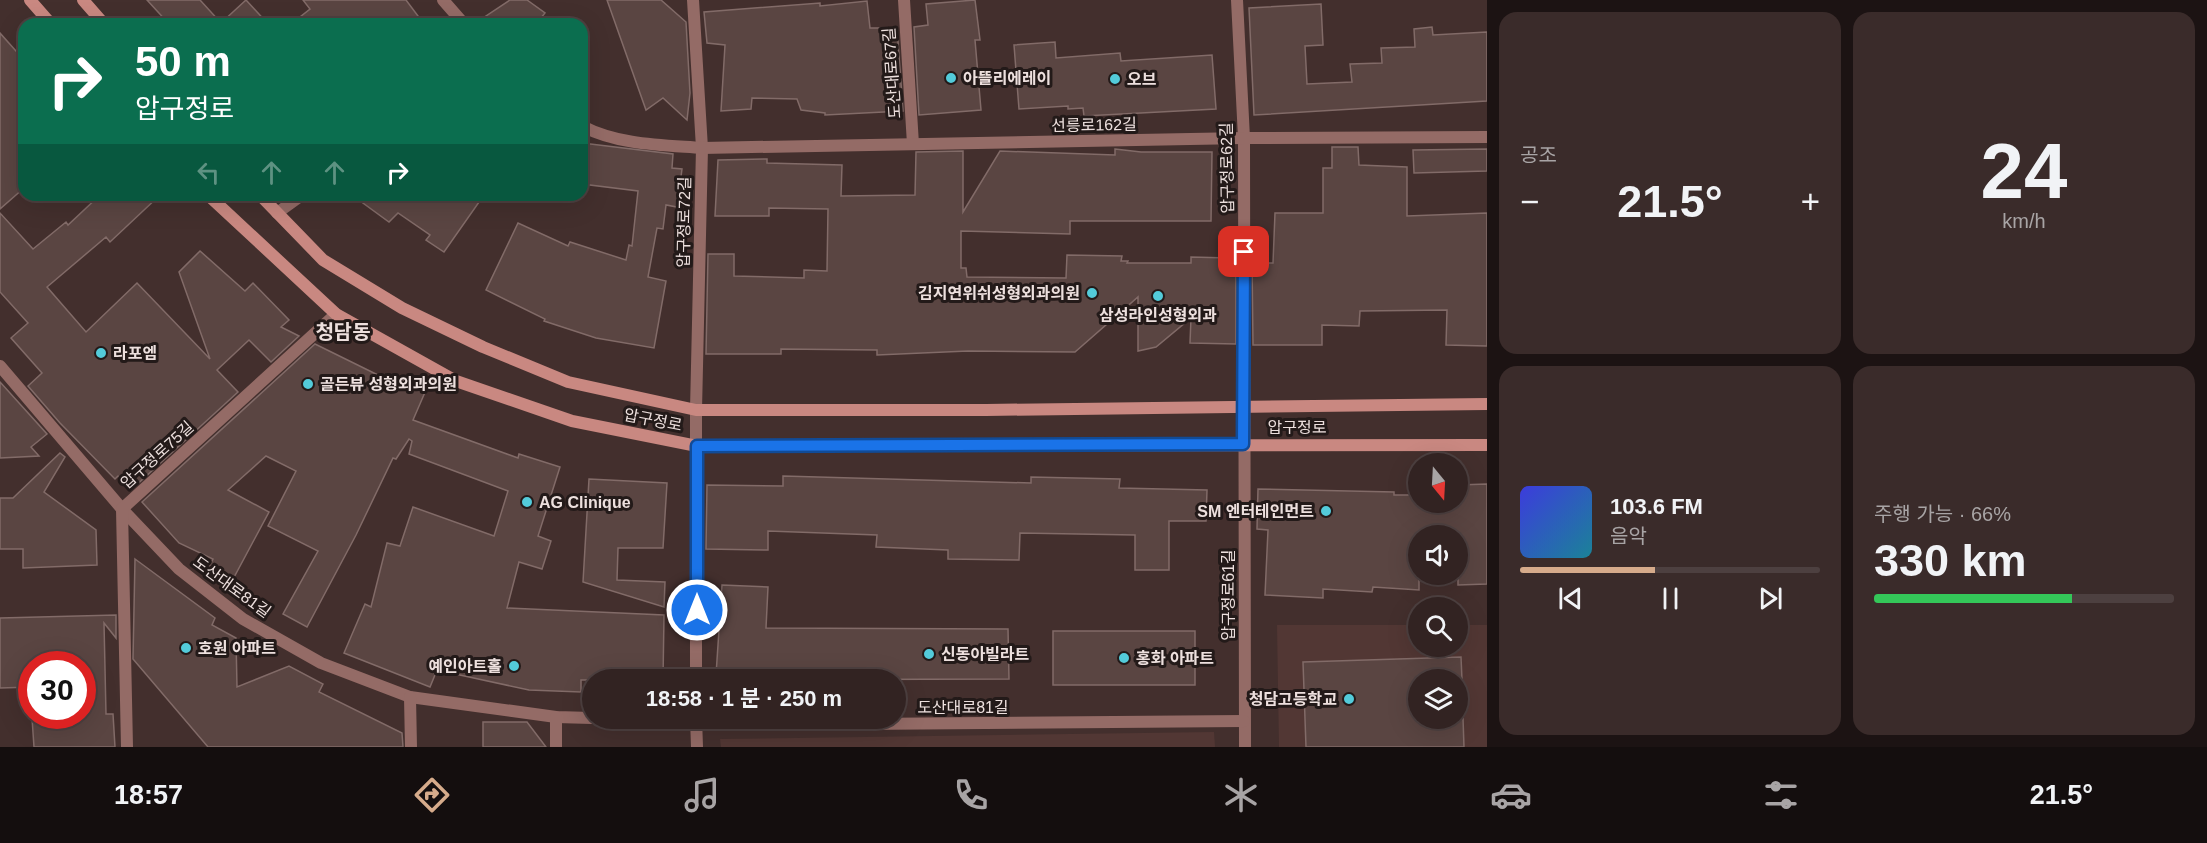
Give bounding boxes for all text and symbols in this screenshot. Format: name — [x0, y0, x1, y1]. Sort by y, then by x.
street label: 도산대로67길 — [880, 27, 904, 119]
text: 50 m — [135, 38, 231, 85]
icon: right — [36, 42, 114, 120]
place label: 아뜰리에레이 — [963, 70, 1051, 87]
marker: 아뜰리에레이 — [944, 71, 958, 85]
place label: 오브 — [1127, 71, 1157, 88]
marker: 오브 — [1108, 72, 1122, 86]
text: 압구정로 — [135, 94, 234, 124]
street label: 선릉로162길 — [1051, 116, 1137, 134]
street label: 압구정로62길 — [1218, 122, 1236, 214]
text: 24 — [1981, 127, 2067, 215]
text: 공조 — [1520, 144, 1557, 166]
icon: left — [192, 156, 225, 189]
icon: ahead — [255, 156, 288, 189]
icon: ahead — [318, 156, 351, 189]
icon: right — [381, 156, 414, 189]
street label: 압구정로72길 — [675, 176, 693, 268]
text: 21.5° — [1617, 176, 1723, 227]
text: − — [1520, 183, 1539, 220]
text: + — [1801, 183, 1820, 220]
text: km/h — [2002, 210, 2046, 232]
pin — [1218, 226, 1269, 277]
icon: arrive — [1227, 235, 1260, 268]
place label: 김지연위쉬성형외과의원 — [918, 285, 1080, 302]
marker: 김지연위쉬성형외과의원 — [1085, 286, 1099, 300]
marker: 삼성라인성형외과 — [1151, 289, 1165, 303]
place label: 삼성라인성형외과 — [1099, 307, 1217, 324]
district label: 청담동 — [315, 321, 371, 343]
place label: 라포엠 — [113, 345, 157, 362]
marker: 라포엠 — [94, 346, 108, 360]
place label: 골든뷰 성형외과의원 — [320, 376, 457, 393]
marker: 골든뷰 성형외과의원 — [301, 377, 315, 391]
street label: 압구정로 — [622, 406, 684, 434]
street label: 압구정로75길 — [117, 418, 197, 492]
street label: 압구정로 — [1268, 419, 1327, 436]
north arrow — [1408, 453, 1468, 513]
map controls — [1408, 453, 1468, 729]
place label: AG Clinique — [539, 494, 631, 511]
text: 103.6 FM — [1610, 494, 1703, 519]
marker: AG Clinique — [520, 495, 534, 509]
place label: SM 엔터테인먼트 — [1197, 503, 1314, 520]
text: 주행 가능 · 66% — [1874, 503, 2011, 525]
marker: SM 엔터테인먼트 — [1319, 504, 1333, 518]
button: sound — [1408, 525, 1468, 585]
text: 음악 — [1610, 525, 1647, 547]
text: 330 km — [1874, 535, 2027, 586]
street label: 압구정로61길 — [1220, 549, 1237, 641]
street label: 도산대로81길 — [190, 553, 274, 621]
position arrow — [665, 578, 729, 642]
icon: previous — [1554, 582, 1587, 615]
icon: pause — [1654, 582, 1687, 615]
icon: next — [1754, 582, 1787, 615]
button: search — [1408, 597, 1468, 657]
place label: 호원 아파트 — [198, 640, 276, 657]
marker: 호원 아파트 — [179, 641, 193, 655]
place label: 신동아빌라트 — [941, 646, 1030, 663]
marker: 신동아빌라트 — [922, 647, 936, 661]
place label: 홍화 아파트 — [1136, 650, 1214, 667]
speed limit sign: 30 — [18, 651, 96, 729]
marker: 홍화 아파트 — [1117, 651, 1131, 665]
place label: 예인아트홀 — [428, 658, 502, 675]
marker: 예인아트홀 — [507, 659, 521, 673]
button: layers — [1408, 669, 1468, 729]
text: 18:58 · 1 분 · 250 m — [646, 686, 842, 711]
place label: 청담고등학교 — [1249, 690, 1337, 708]
marker: 청담고등학교 — [1342, 692, 1356, 706]
street label: 도산대로81길 — [917, 699, 1009, 716]
icon: directions — [411, 774, 453, 816]
icon: music — [681, 774, 723, 816]
icon: phone — [950, 774, 992, 816]
icon: climate — [1220, 774, 1262, 816]
icon: car — [1490, 774, 1532, 816]
icon: filters — [1760, 774, 1802, 816]
text: 18:57 — [114, 780, 183, 810]
text: 21.5° — [2030, 780, 2093, 810]

